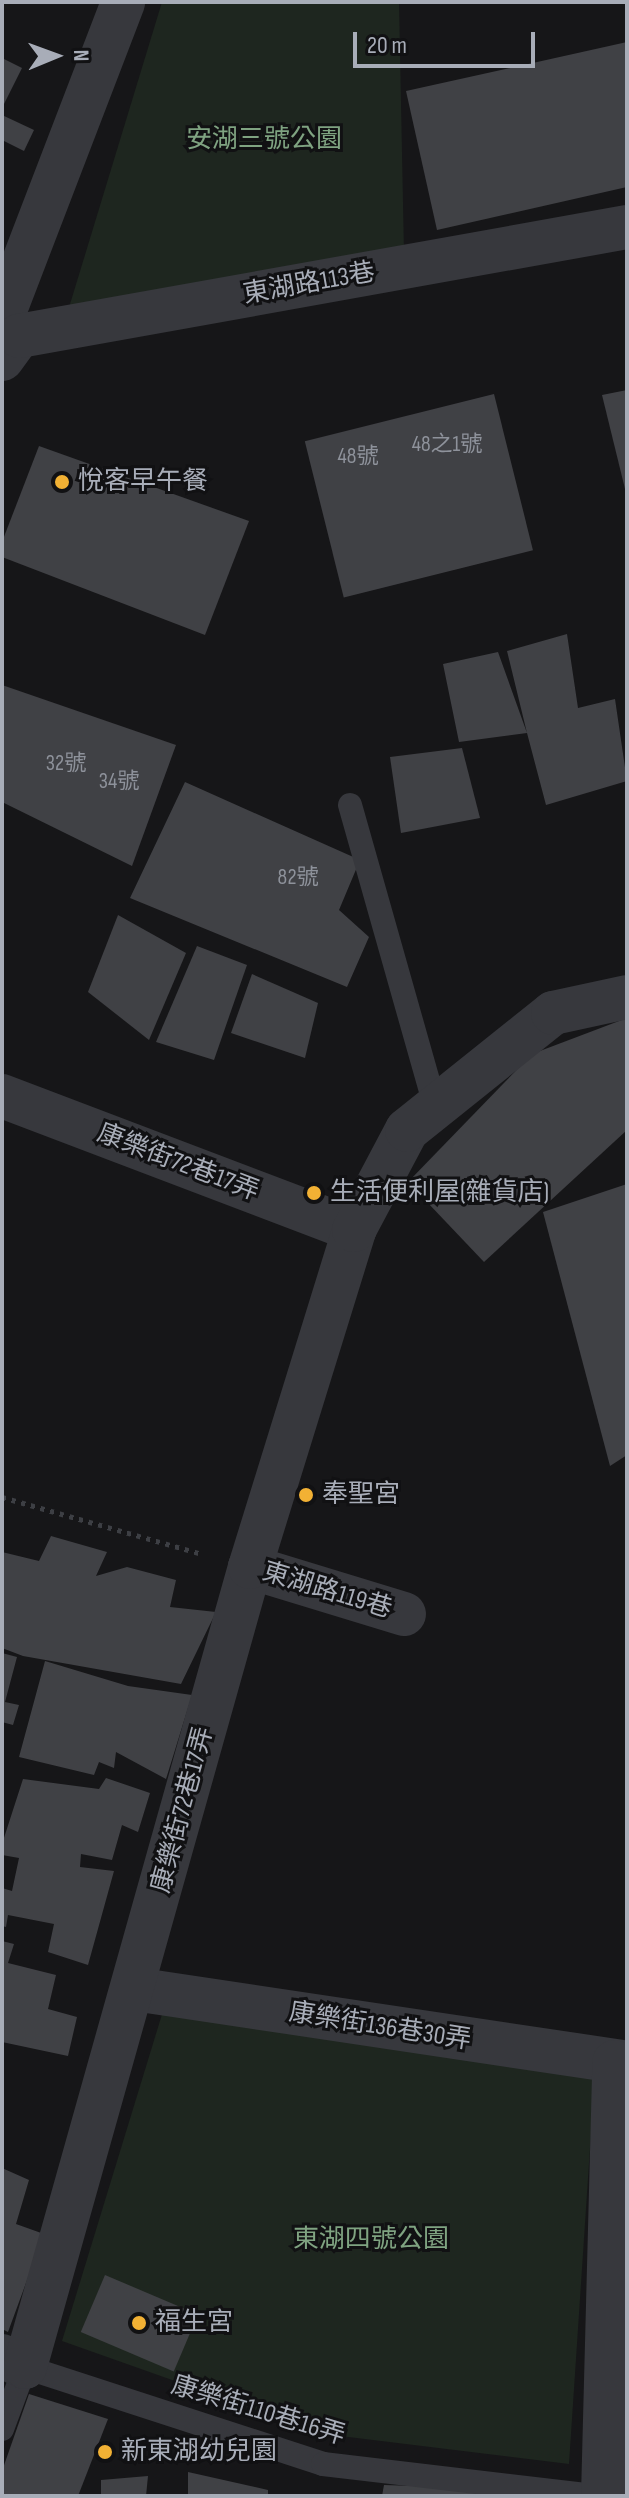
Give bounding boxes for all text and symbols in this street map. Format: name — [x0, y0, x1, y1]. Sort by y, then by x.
north arrow — [16, 16, 96, 96]
scale bar — [357, 16, 539, 66]
text: 20 m — [367, 31, 407, 60]
text: N — [67, 49, 94, 62]
park label: 安湖三號公園 — [186, 124, 342, 156]
street label: 東湖路113巷 — [241, 257, 377, 311]
house number: 48之1號 — [412, 432, 482, 458]
house number: 48號 — [338, 444, 378, 470]
place label: 悅客早午餐 — [78, 466, 208, 498]
marker: 悅客早午餐 — [53, 473, 71, 491]
house number: 32號 — [46, 751, 86, 777]
house number: 34號 — [99, 769, 139, 795]
house number: 82號 — [277, 865, 319, 891]
street label: 康樂街72巷17弄 — [93, 1118, 263, 1208]
place label: 生活便利屋(雜貨店) — [330, 1177, 549, 1209]
marker: 生活便利屋(雜貨店) — [305, 1184, 323, 1202]
place label: 奉聖宮 — [322, 1479, 400, 1511]
marker: 奉聖宮 — [297, 1486, 315, 1504]
street label: 東湖路119巷 — [259, 1557, 395, 1625]
street label: 康樂街72巷17弄 — [146, 1724, 220, 1896]
street label: 康樂街136巷30弄 — [287, 1997, 473, 2057]
park label: 東湖四號公園 — [293, 2224, 449, 2256]
place label: 福生宮 — [155, 2307, 233, 2339]
marker: 福生宮 — [130, 2314, 148, 2332]
street label: 康樂街110巷16弄 — [167, 2370, 349, 2452]
place label: 新東湖幼兒園 — [121, 2436, 277, 2468]
marker: 新東湖幼兒園 — [96, 2443, 114, 2461]

